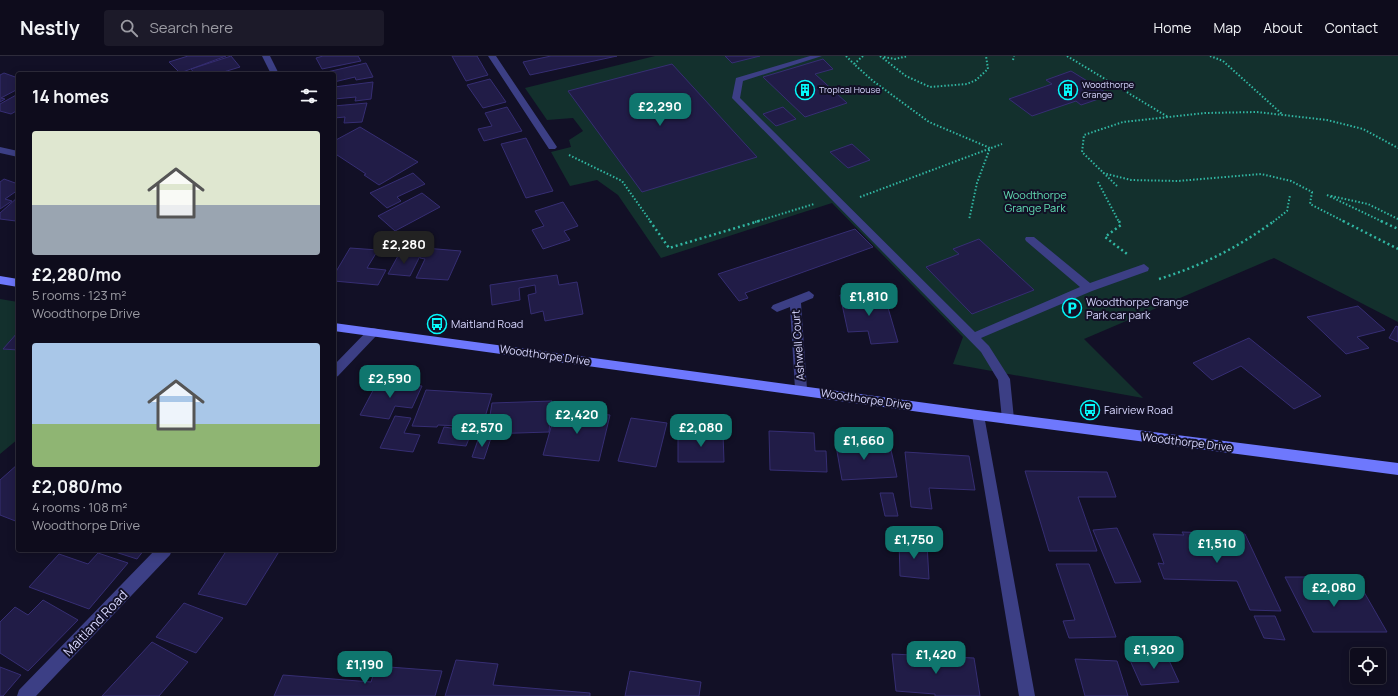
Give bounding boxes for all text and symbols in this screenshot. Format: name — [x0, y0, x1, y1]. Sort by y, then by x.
search box — [104, 10, 384, 46]
text: Nestly — [20, 15, 80, 41]
icon: search — [118, 17, 140, 39]
text: Search here — [150, 17, 233, 38]
text: Home — [1154, 18, 1191, 37]
text: Map — [1213, 18, 1241, 37]
text: About — [1263, 18, 1303, 37]
text: Contact — [1325, 18, 1378, 37]
place label: Woodthorpe Grange — [1082, 78, 1134, 101]
building icon: Tropical House — [794, 79, 816, 101]
building icon: Woodthorpe Grange — [1057, 79, 1079, 101]
place label: Tropical House — [819, 83, 881, 96]
text: 14 homes — [32, 85, 109, 108]
icon: filters — [298, 85, 320, 107]
pin: £2,290 — [627, 93, 693, 127]
text: £2,290 — [638, 97, 682, 115]
icon: home — [140, 157, 212, 229]
park label: Woodthorpe Grange Park — [1003, 187, 1067, 215]
pin: £2,280 — [371, 231, 437, 265]
text: £2,280 — [382, 235, 426, 253]
text: £2,280/mo — [32, 263, 121, 286]
pin: £1,810 — [836, 283, 902, 317]
text: 5 rooms · 123 m² — [32, 286, 127, 304]
text: £1,810 — [850, 287, 888, 305]
place label: Woodthorpe Grange Park car park — [1086, 294, 1189, 322]
parking icon: Woodthorpe Grange Park car park — [1061, 297, 1083, 319]
text: Woodthorpe Drive — [32, 304, 140, 322]
street label: Ashwell Court — [788, 309, 807, 381]
bus stop icon: Maitland Road — [426, 313, 448, 335]
place label: Maitland Road — [451, 316, 523, 331]
street label: Woodthorpe Drive — [499, 341, 592, 368]
pin: £2,590 — [357, 365, 423, 399]
icon: home — [140, 369, 212, 441]
text: £2,590 — [368, 369, 412, 387]
street label: Woodthorpe Drive — [820, 385, 913, 412]
bus stop icon: Fairview Road — [1079, 399, 1101, 421]
pin: £2,420 — [544, 401, 610, 435]
place label: Fairview Road — [1104, 402, 1173, 417]
text: £2,420 — [555, 405, 599, 423]
pin: £2,570 — [449, 414, 515, 448]
pin: £2,080 — [668, 414, 734, 448]
text: £2,570 — [461, 418, 503, 436]
text: £2,080 — [679, 418, 723, 436]
pin: £1,660 — [831, 427, 897, 461]
street label: Woodthorpe Drive — [1141, 428, 1234, 455]
text: £1,660 — [843, 431, 885, 449]
text: £2,080/mo — [32, 475, 122, 498]
text: 4 rooms · 108 m² — [32, 498, 128, 516]
text: Woodthorpe Drive — [32, 516, 140, 534]
pin: £1,750 — [881, 526, 947, 560]
text: £1,750 — [894, 530, 934, 548]
pin: £1,510 — [1184, 530, 1250, 564]
text: £1,510 — [1198, 534, 1236, 552]
pin: £2,080 — [1301, 574, 1367, 608]
text: £2,080 — [1312, 578, 1356, 596]
street label: Maitland Road — [59, 586, 131, 660]
pin: £1,920 — [1121, 636, 1187, 670]
text: £1,920 — [1134, 640, 1174, 658]
pin: £1,420 — [903, 641, 969, 675]
text: £1,420 — [916, 645, 956, 663]
map controls — [1350, 648, 1386, 684]
button: locate — [1350, 648, 1386, 684]
pin: £1,190 — [332, 651, 398, 685]
text: £1,190 — [346, 655, 384, 673]

